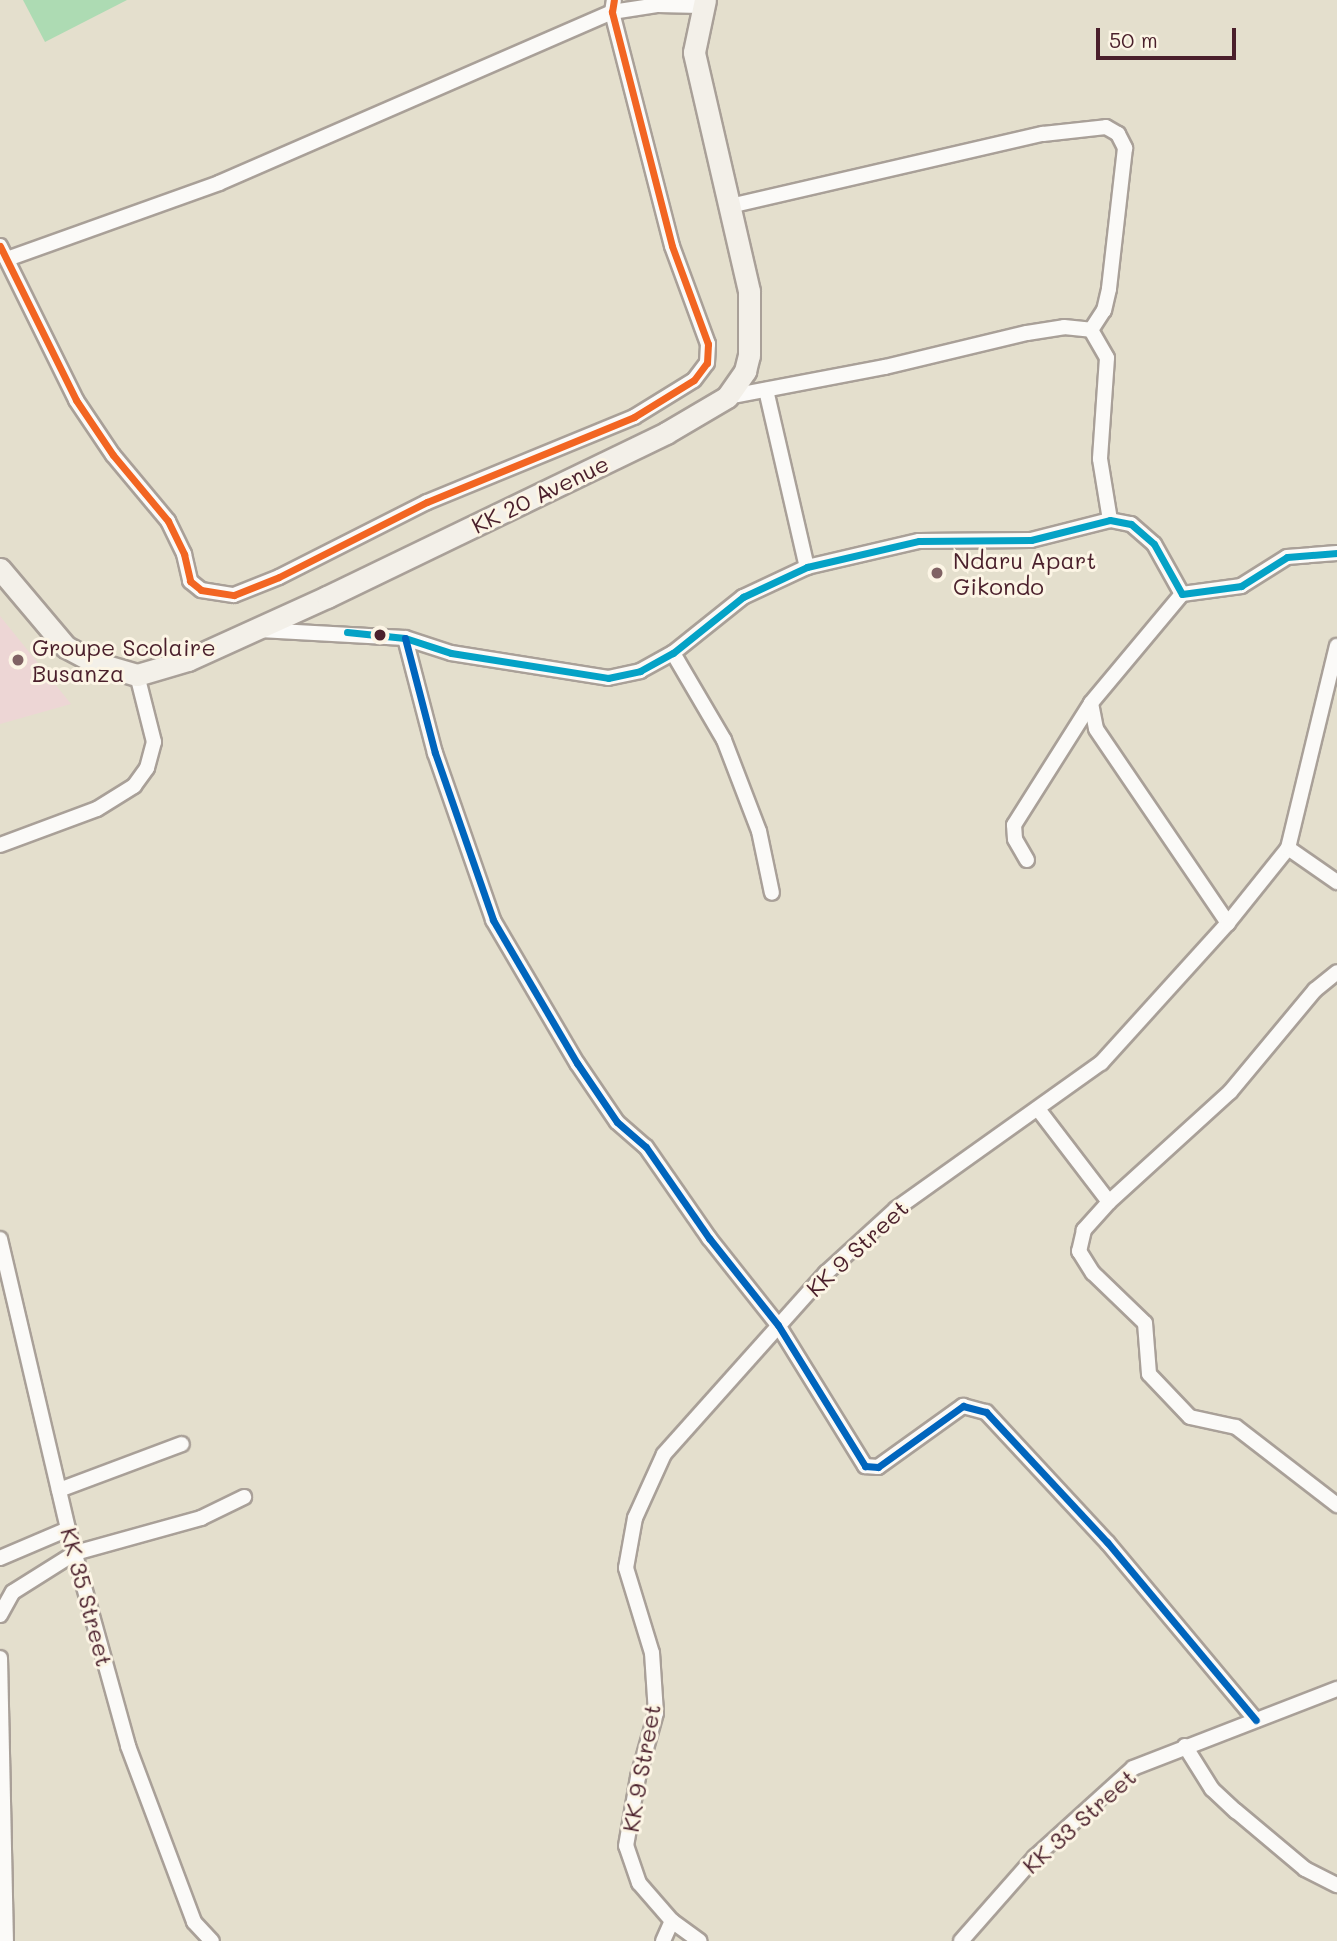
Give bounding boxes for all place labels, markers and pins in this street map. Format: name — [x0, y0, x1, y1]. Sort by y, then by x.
place label: Ndaru Apart Gikondo — [953, 546, 1096, 600]
marker: Ndaru Apart Gikondo — [927, 563, 947, 583]
unlabelled marker — [373, 628, 387, 642]
place label: Groupe Scolaire Busanza — [32, 633, 216, 687]
marker: Groupe Scolaire Busanza — [10, 652, 26, 668]

